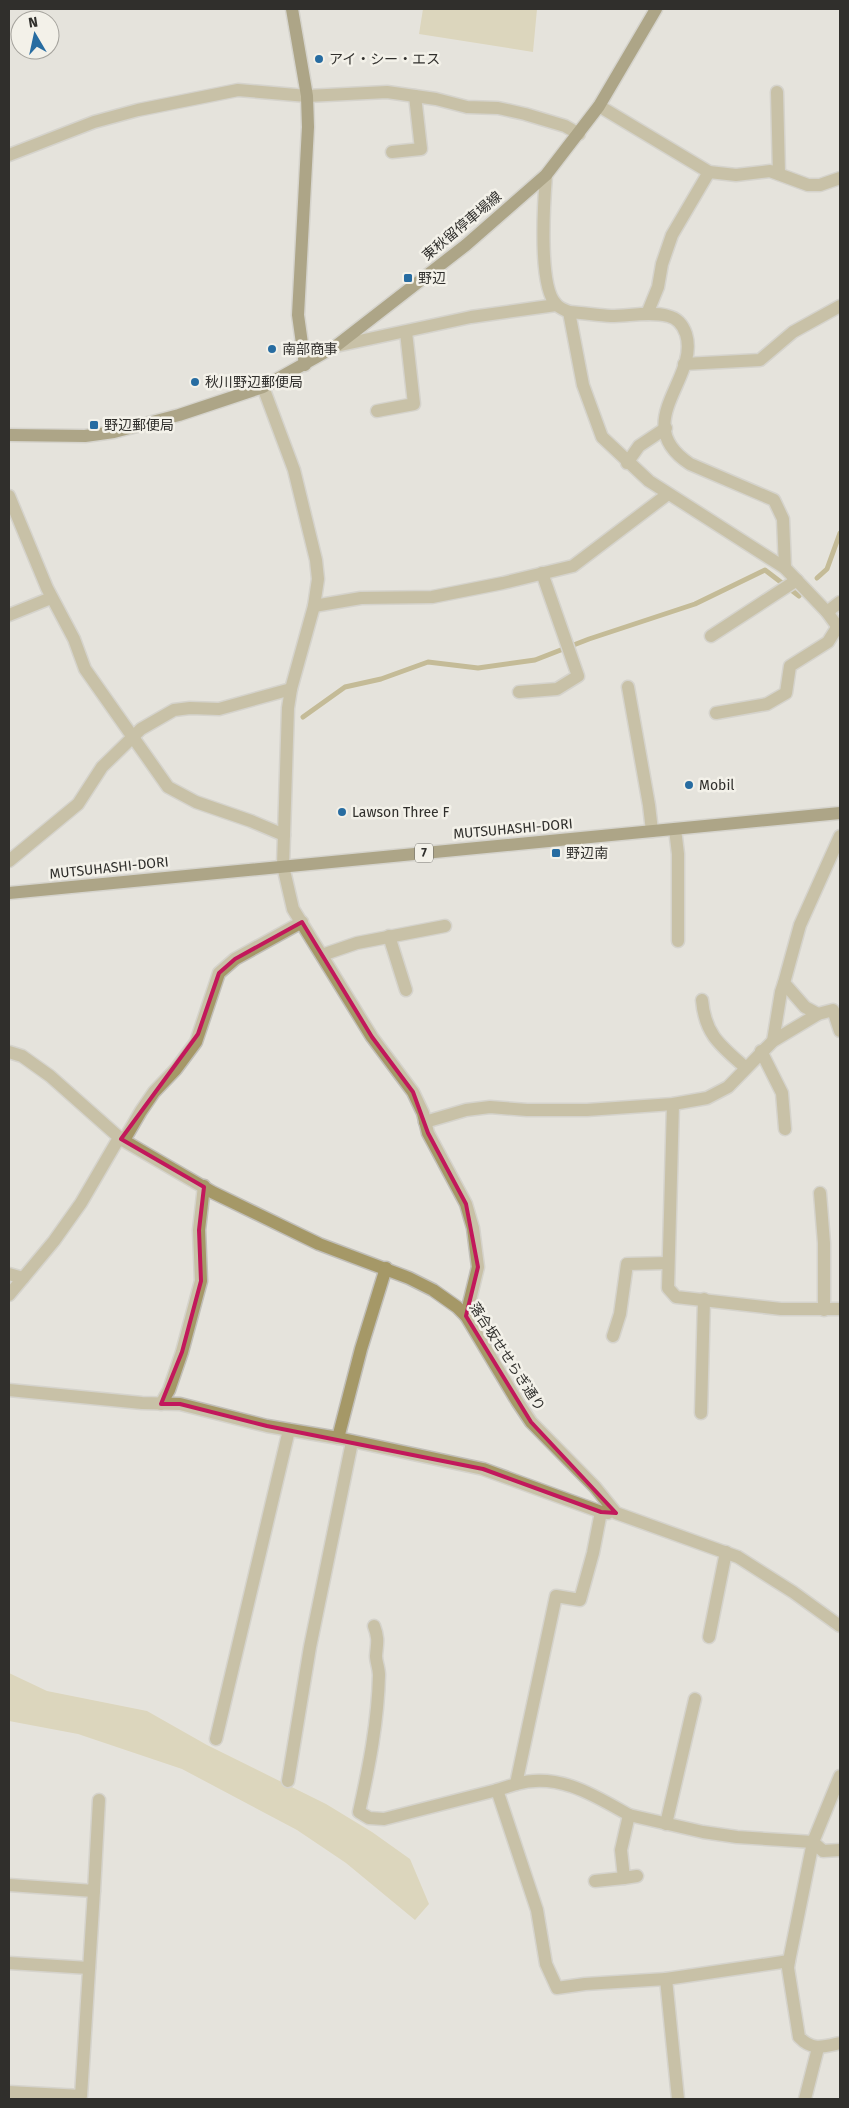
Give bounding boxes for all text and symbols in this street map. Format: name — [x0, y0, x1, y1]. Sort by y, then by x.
north arrow — [10, 10, 60, 60]
text: N — [27, 14, 39, 32]
place label: アイ・シー・エス — [329, 51, 440, 68]
marker: アイ・シー・エス — [313, 53, 325, 65]
street label: 東秋留停車場線 — [419, 188, 505, 264]
place label: 野辺 — [418, 270, 446, 287]
marker: 野辺 — [402, 272, 414, 284]
place label: 南部商事 — [282, 341, 338, 358]
marker: 南部商事 — [266, 343, 278, 355]
place label: 秋川野辺郵便局 — [205, 374, 303, 391]
marker: 秋川野辺郵便局 — [189, 376, 201, 388]
place label: 野辺郵便局 — [104, 417, 174, 434]
marker: 野辺郵便局 — [88, 419, 100, 431]
place label: Mobil — [699, 777, 734, 794]
marker: Mobil — [683, 779, 695, 791]
place label: Lawson Three F — [352, 804, 449, 821]
marker: Lawson Three F — [336, 806, 348, 818]
street label: MUTSUHASHI-DORI — [453, 815, 573, 843]
road number: 7 — [415, 844, 433, 862]
place label: 野辺南 — [566, 845, 608, 862]
marker: 野辺南 — [550, 847, 562, 859]
street label: MUTSUHASHI-DORI — [49, 853, 169, 883]
street label: 落合坂せせらぎ通り — [466, 1300, 548, 1414]

